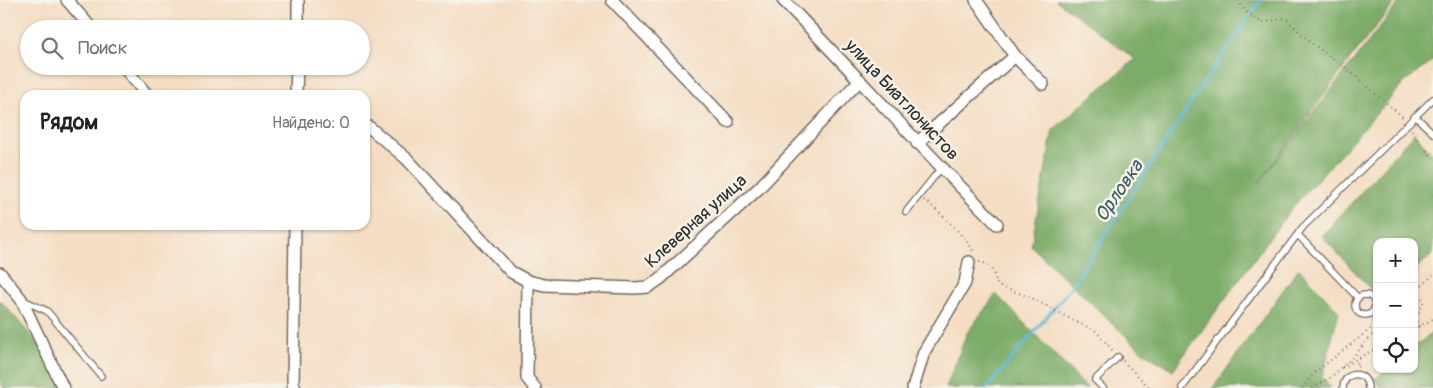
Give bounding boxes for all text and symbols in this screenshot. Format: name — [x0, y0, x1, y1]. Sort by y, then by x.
search box — [20, 20, 370, 75]
icon: search — [38, 34, 66, 62]
street label: улица Биатлонистов — [839, 34, 964, 165]
text: Поиск — [78, 36, 128, 60]
text: Рядом — [40, 109, 98, 136]
text: Найдено: 0 — [272, 113, 350, 133]
water label: Орловка — [1090, 155, 1149, 226]
street label: Клеверная улица — [640, 169, 752, 273]
map controls — [1373, 238, 1418, 373]
button: + — [1373, 238, 1418, 283]
button: − — [1373, 283, 1418, 328]
button: locate — [1373, 328, 1418, 373]

